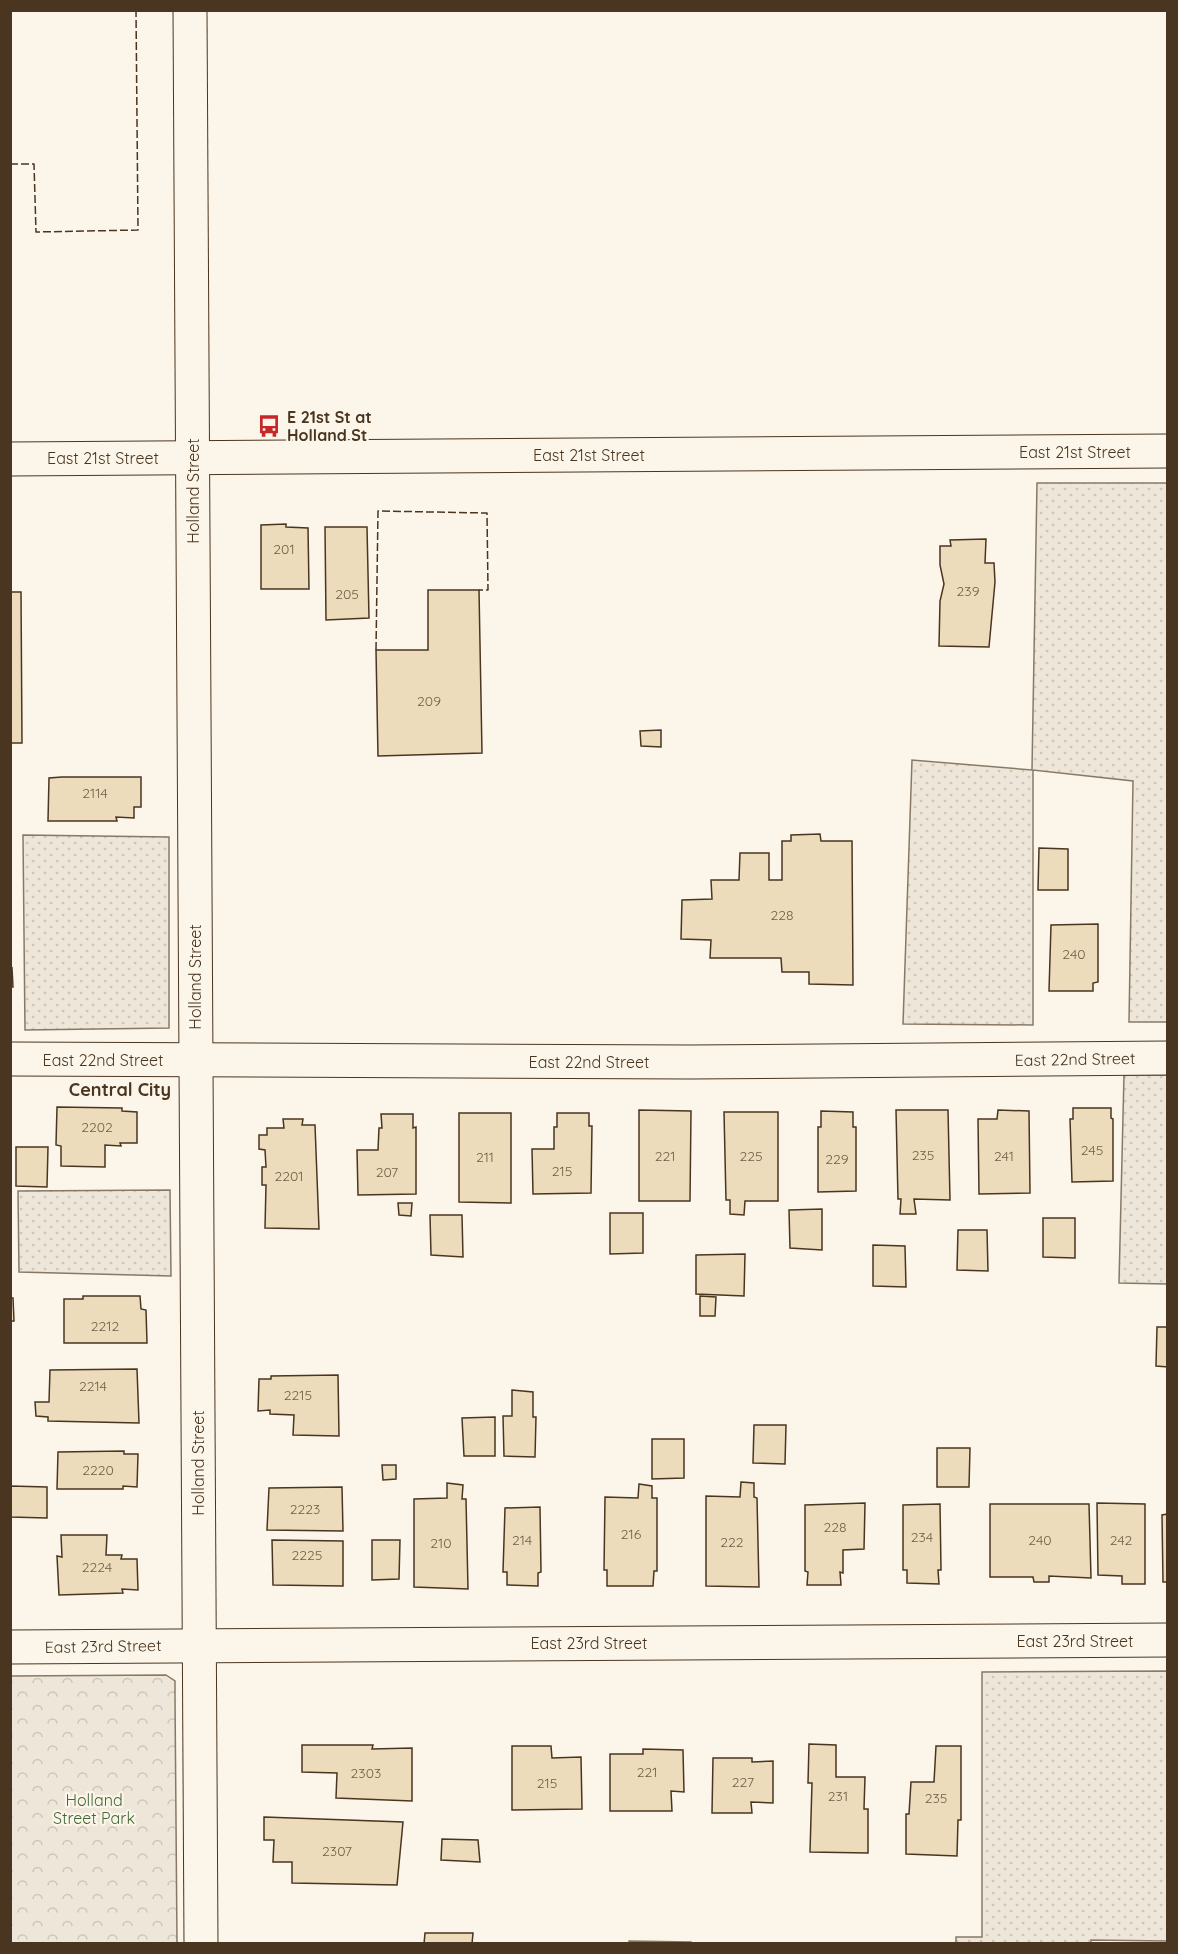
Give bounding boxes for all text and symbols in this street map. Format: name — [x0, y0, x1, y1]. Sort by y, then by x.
place label: E 21st St at Holland St — [287, 407, 372, 445]
bus stop icon: E 21st St at Holland St — [256, 413, 282, 439]
street label: Holland Street — [183, 438, 203, 544]
street label: East 21st Street — [1019, 442, 1131, 462]
street label: East 21st Street — [533, 445, 645, 465]
street label: East 21st Street — [47, 448, 159, 468]
house number: 201 — [273, 540, 295, 558]
house number: 239 — [957, 582, 980, 600]
house number: 205 — [335, 585, 359, 603]
house number: 209 — [417, 692, 441, 710]
house number: 2114 — [82, 784, 108, 802]
house number: 228 — [770, 906, 794, 924]
street label: Holland Street — [185, 924, 205, 1030]
house number: 240 — [1062, 945, 1086, 963]
street label: East 22nd Street — [1014, 1048, 1136, 1070]
street label: East 22nd Street — [43, 1050, 163, 1070]
street label: East 22nd Street — [529, 1052, 649, 1072]
district label: Central City — [69, 1078, 171, 1101]
house number: 2202 — [81, 1118, 113, 1136]
house number: 245 — [1081, 1141, 1103, 1159]
house number: 235 — [912, 1146, 934, 1164]
house number: 221 — [655, 1147, 675, 1165]
house number: 225 — [739, 1147, 763, 1165]
house number: 241 — [994, 1147, 1014, 1165]
house number: 211 — [476, 1148, 494, 1166]
house number: 229 — [825, 1150, 849, 1168]
house number: 215 — [552, 1162, 572, 1180]
house number: 207 — [376, 1163, 398, 1181]
house number: 2201 — [274, 1167, 304, 1185]
house number: 2212 — [91, 1317, 119, 1335]
house number: 2214 — [79, 1377, 107, 1395]
house number: 2215 — [284, 1386, 312, 1404]
street label: Holland Street — [188, 1410, 208, 1516]
house number: 2220 — [82, 1461, 114, 1479]
house number: 2223 — [290, 1500, 320, 1518]
house number: 228 — [823, 1518, 847, 1536]
house number: 216 — [621, 1525, 642, 1543]
house number: 234 — [911, 1528, 933, 1546]
house number: 214 — [512, 1531, 532, 1549]
house number: 240 — [1028, 1531, 1052, 1549]
house number: 242 — [1110, 1531, 1133, 1549]
house number: 222 — [720, 1533, 744, 1551]
house number: 210 — [430, 1534, 452, 1552]
house number: 2225 — [292, 1546, 322, 1564]
house number: 2224 — [82, 1558, 112, 1576]
street label: East 23rd Street — [1017, 1631, 1133, 1651]
street label: East 23rd Street — [531, 1633, 647, 1653]
street label: East 23rd Street — [44, 1635, 162, 1657]
house number: 221 — [637, 1763, 657, 1781]
house number: 2303 — [351, 1764, 381, 1782]
house number: 227 — [732, 1773, 754, 1791]
house number: 215 — [537, 1774, 557, 1792]
house number: 231 — [828, 1787, 848, 1805]
house number: 235 — [925, 1789, 947, 1807]
park label: Holland Street Park — [53, 1790, 135, 1828]
house number: 2307 — [322, 1842, 352, 1860]

